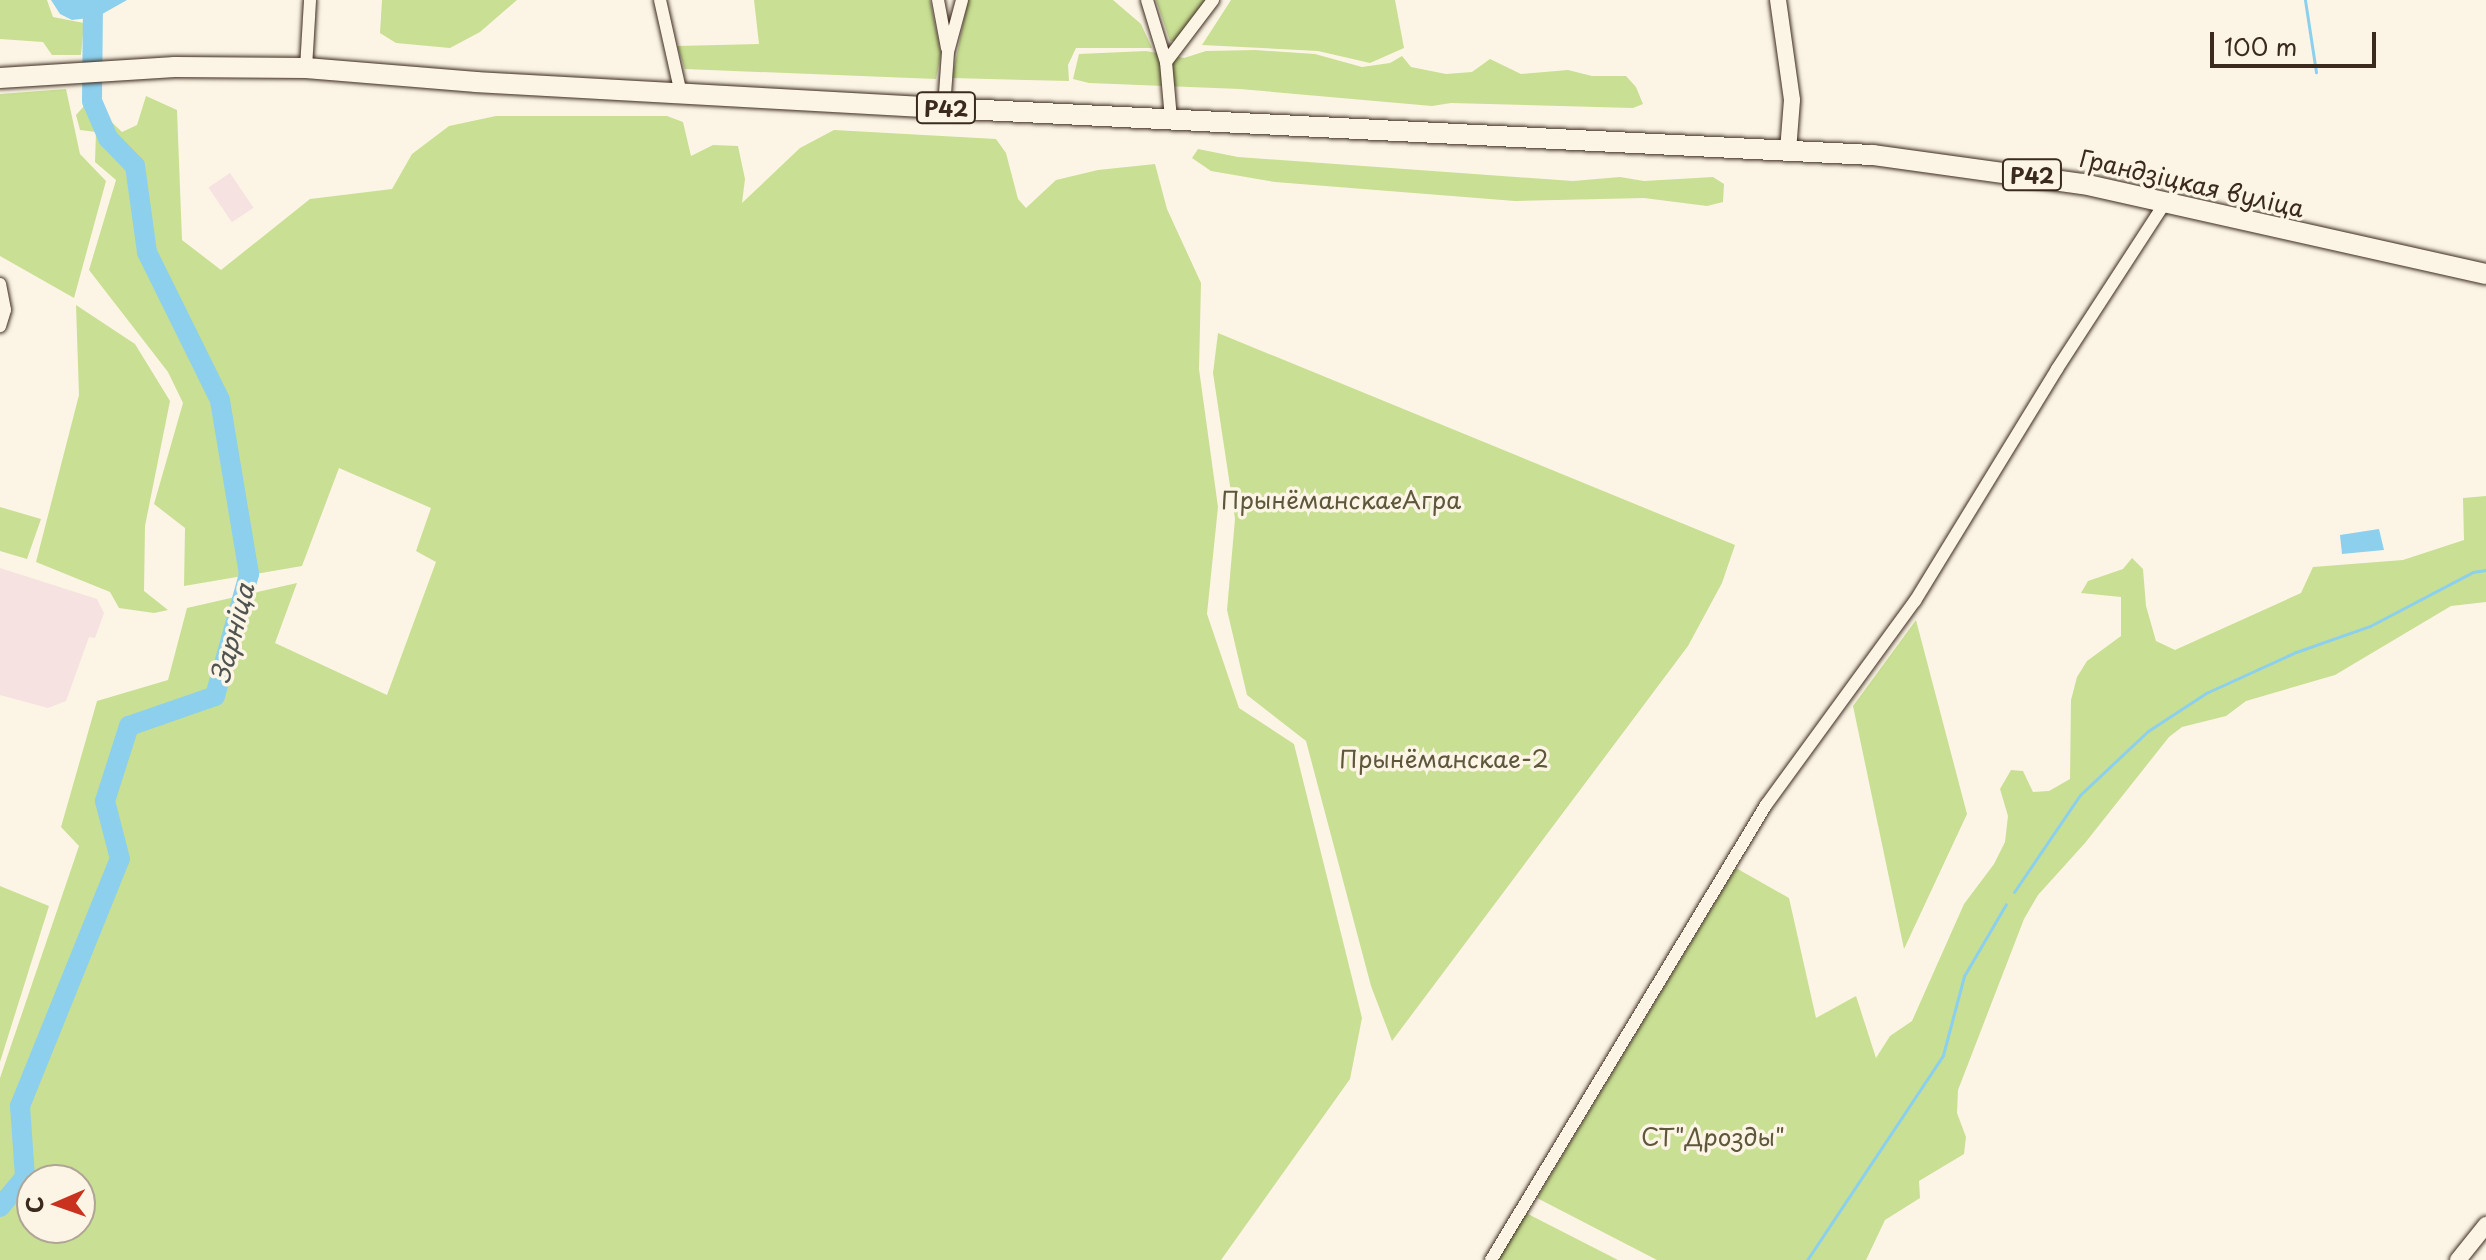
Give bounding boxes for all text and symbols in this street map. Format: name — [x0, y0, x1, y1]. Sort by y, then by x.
scale bar — [2214, 16, 2380, 66]
text: 100 m — [2224, 28, 2297, 64]
road number: Р42 — [914, 90, 978, 126]
street label: Грандзіцкая вуліца — [2076, 143, 2308, 223]
road number: Р42 — [2000, 157, 2064, 193]
park label: ПрынёманскаеАгра — [1221, 486, 1461, 514]
water label: Зарніца — [204, 580, 260, 686]
park label: Прынёманскае-2 — [1339, 745, 1549, 773]
park label: СТ"Дрозды" — [1641, 1123, 1785, 1151]
north arrow — [16, 1164, 96, 1244]
text: С — [17, 1196, 50, 1214]

